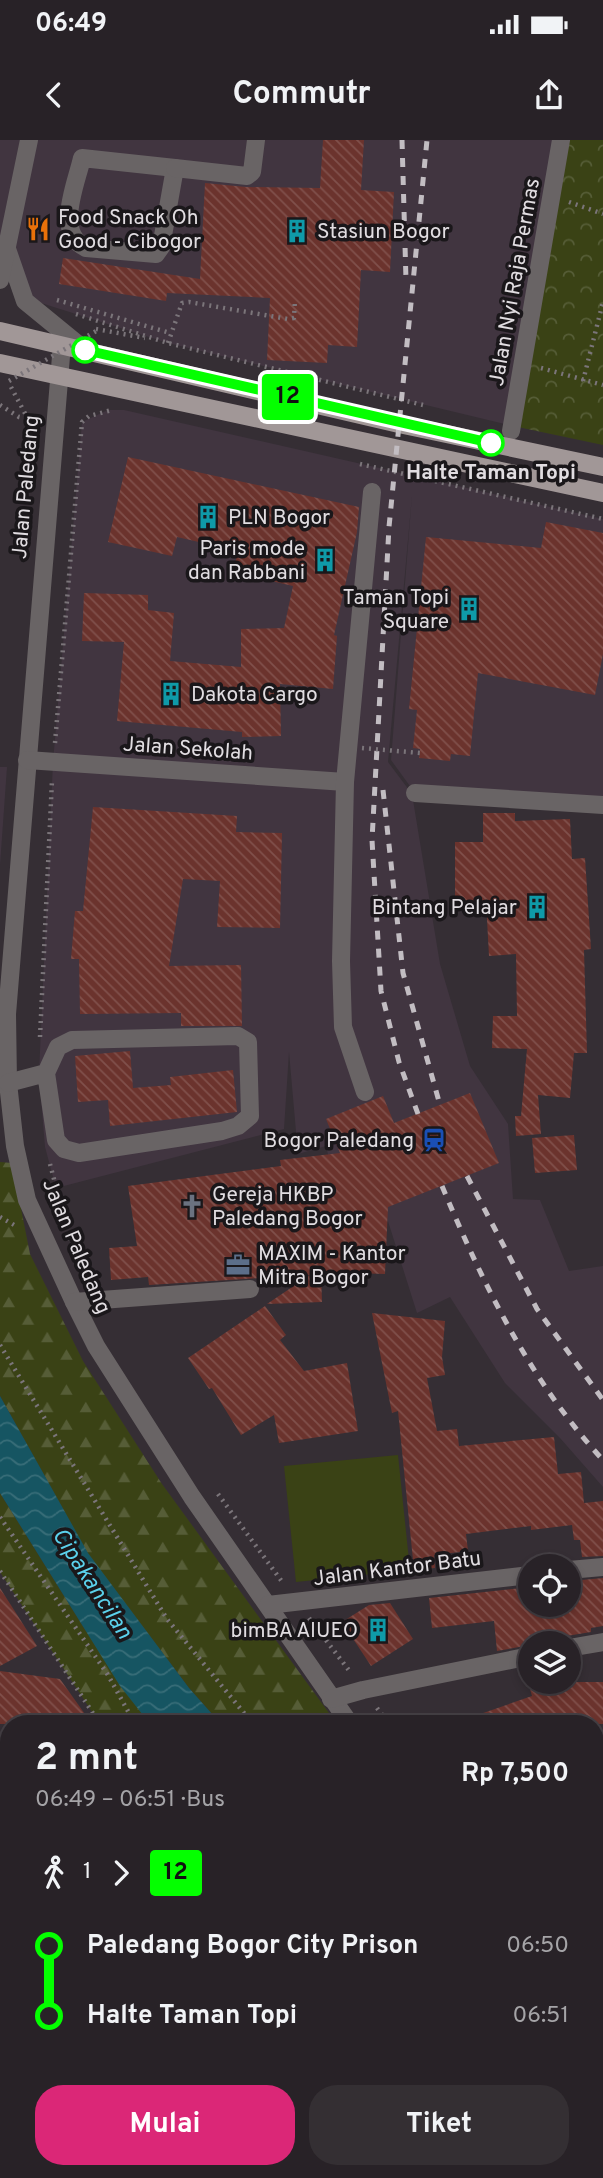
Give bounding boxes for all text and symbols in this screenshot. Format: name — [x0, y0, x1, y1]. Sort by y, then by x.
text: 06:49 — [35, 8, 107, 41]
text: Commutr — [233, 75, 370, 115]
icon: back — [35, 76, 73, 114]
icon: share — [530, 76, 568, 114]
street label: Jalan Nyi Raja Permas — [484, 176, 547, 388]
place label: Food Snack Oh Good - Cibogor — [58, 205, 201, 256]
restaurant icon: Food Snack Oh Good - Cibogor — [24, 215, 52, 243]
building icon: Stasiun Bogor — [283, 217, 311, 245]
place label: Stasiun Bogor — [317, 219, 450, 246]
unlabelled marker — [72, 337, 98, 363]
line badge: 12 — [256, 374, 320, 420]
text: 12 — [276, 382, 300, 412]
street label: Jalan Paledang — [7, 414, 46, 560]
marker: Halte Taman Topi — [478, 430, 504, 456]
place label: Halte Taman Topi — [406, 460, 576, 487]
building icon: PLN Bogor — [194, 503, 222, 531]
place label: PLN Bogor — [228, 505, 330, 532]
place label: Paris mode dan Rabbani — [188, 536, 305, 587]
building icon: Paris mode dan Rabbani — [311, 546, 339, 574]
place label: Taman Topi Square — [343, 585, 449, 636]
building icon: Taman Topi Square — [455, 595, 483, 623]
building icon: Dakota Cargo — [157, 680, 185, 708]
place label: Dakota Cargo — [191, 682, 318, 709]
street label: Jalan Sekolah — [122, 731, 254, 768]
building icon: Bintang Pelajar — [523, 893, 551, 921]
place label: Bintang Pelajar — [372, 895, 517, 922]
station icon: Bogor Paledang — [420, 1126, 448, 1154]
place label: Bogor Paledang — [263, 1128, 414, 1155]
street label: Jalan Paledang — [35, 1175, 116, 1318]
place label: Gereja HKBP Paledang Bogor — [212, 1182, 363, 1233]
church icon: Gereja HKBP Paledang Bogor — [178, 1192, 206, 1220]
place label: MAXIM - Kantor Mitra Bogor — [258, 1241, 406, 1292]
office icon: MAXIM - Kantor Mitra Bogor — [224, 1251, 252, 1279]
water label: Cipakancilan — [44, 1523, 138, 1646]
street label: Jalan Kantor Batu — [312, 1546, 483, 1593]
map controls — [518, 1554, 581, 1694]
button: locate — [518, 1554, 581, 1617]
building icon: bimBA AIUEO — [364, 1616, 392, 1644]
place label: bimBA AIUEO — [231, 1618, 358, 1645]
button: layers — [518, 1631, 581, 1694]
text: 2 mnt — [35, 1735, 138, 1784]
text: Rp 7,500 — [461, 1758, 569, 1791]
text: 06:49 – 06:51 · Bus — [35, 1786, 225, 1815]
icon: walk — [35, 1854, 73, 1892]
icon: forward — [102, 1854, 140, 1892]
text: 1 — [83, 1858, 92, 1887]
text: 12 — [164, 1858, 188, 1888]
text: Paledang Bogor City Prison — [87, 1930, 418, 1963]
text: 06:50 — [506, 1932, 569, 1961]
text: Halte Taman Topi — [87, 2000, 297, 2033]
text: 06:51 — [512, 2002, 569, 2031]
button: Mulai — [35, 2085, 295, 2165]
button: Tiket — [309, 2085, 569, 2165]

